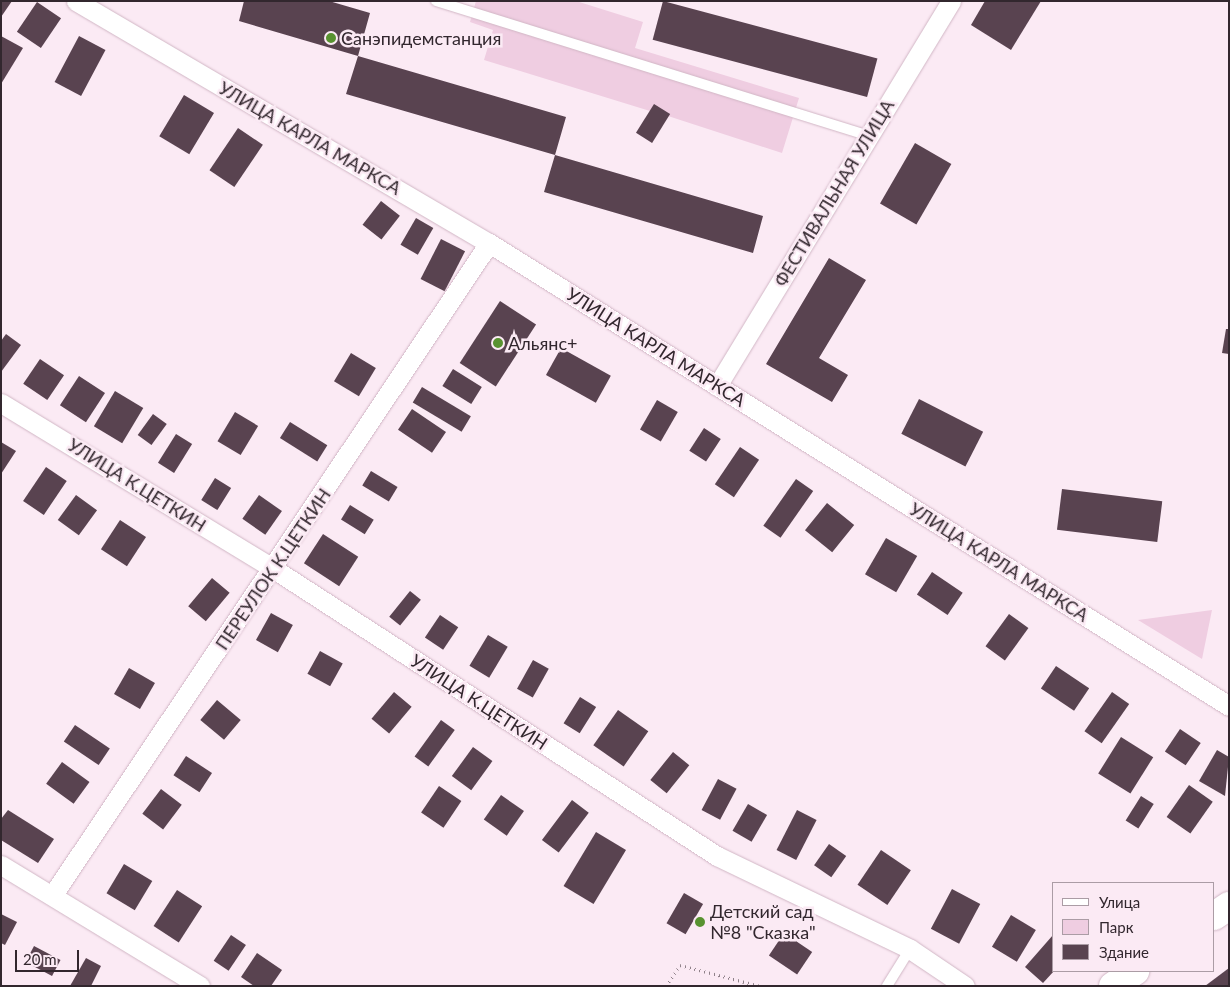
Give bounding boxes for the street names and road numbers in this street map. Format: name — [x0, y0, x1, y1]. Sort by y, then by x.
street label: УЛИЦА КАРЛА МАРКСА — [215, 77, 405, 199]
street label: ФЕСТИВАЛЬНАЯ УЛИЦА — [770, 96, 898, 290]
street label: УЛИЦА КАРЛА МАРКСА — [563, 283, 749, 411]
street label: УЛИЦА К.ЦЕТКИН — [64, 434, 210, 536]
street label: ПЕРЕУЛОК К.ЦЕТКИН — [211, 484, 335, 654]
street label: УЛИЦА КАРЛА МАРКСА — [906, 498, 1092, 626]
street label: УЛИЦА К.ЦЕТКИН — [407, 650, 551, 754]

